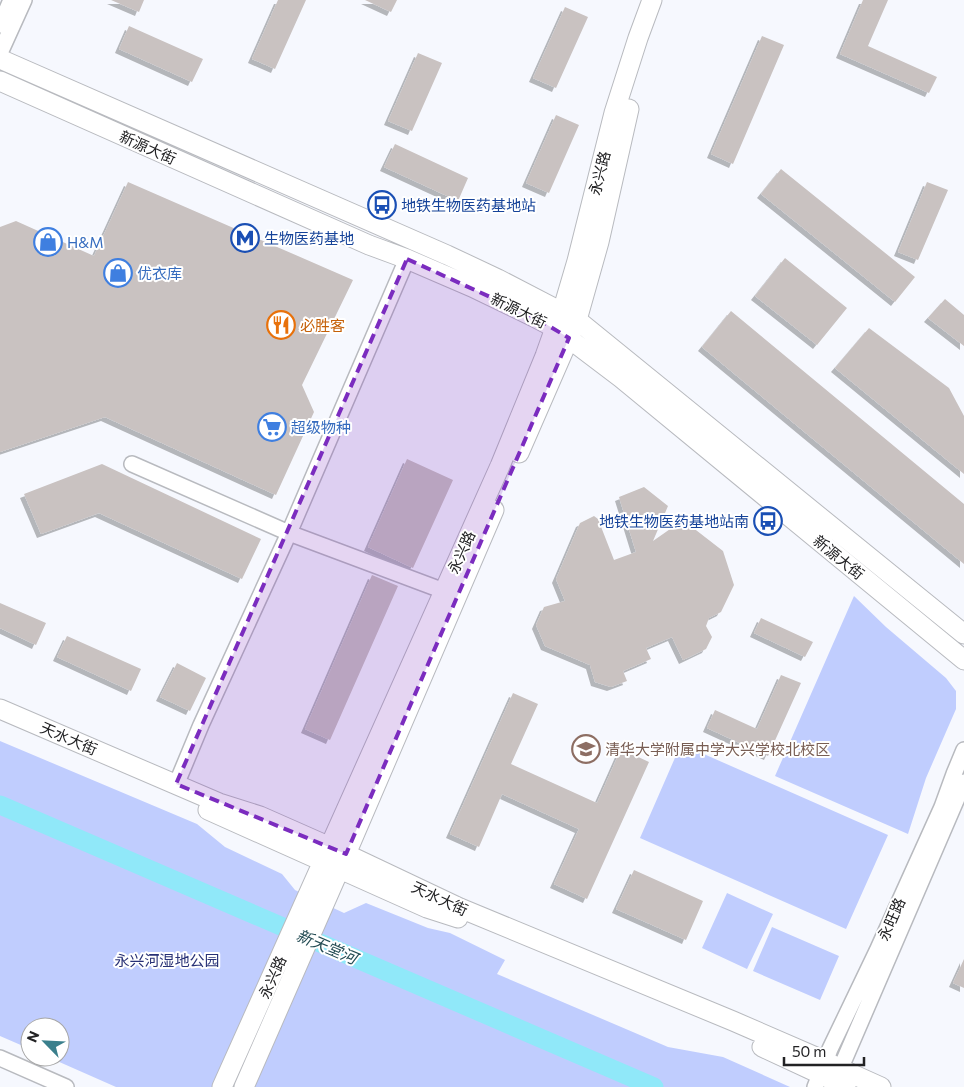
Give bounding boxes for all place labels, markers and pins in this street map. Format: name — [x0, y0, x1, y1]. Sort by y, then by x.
bus stop icon: 地铁生物医药基地站 — [367, 190, 397, 220]
place label: 地铁生物医药基地站 — [401, 196, 536, 214]
metro station icon: 生物医药基地 — [230, 223, 260, 253]
shop icon: H&M — [33, 227, 63, 257]
place label: 生物医药基地 — [264, 229, 354, 247]
place label: H&M — [67, 233, 104, 251]
shop icon: 优衣库 — [103, 258, 133, 288]
place label: 优衣库 — [137, 264, 182, 282]
restaurant icon: 必胜客 — [266, 310, 296, 340]
place label: 必胜客 — [300, 316, 345, 334]
supermarket icon: 超级物种 — [257, 412, 287, 442]
place label: 超级物种 — [291, 418, 351, 436]
bus stop icon: 地铁生物医药基地站南 — [753, 506, 783, 536]
place label: 地铁生物医药基地站南 — [599, 512, 749, 530]
school or university icon: 清华大学附属中学大兴学校北校区 — [571, 734, 601, 764]
place label: 清华大学附属中学大兴学校北校区 — [605, 740, 830, 758]

